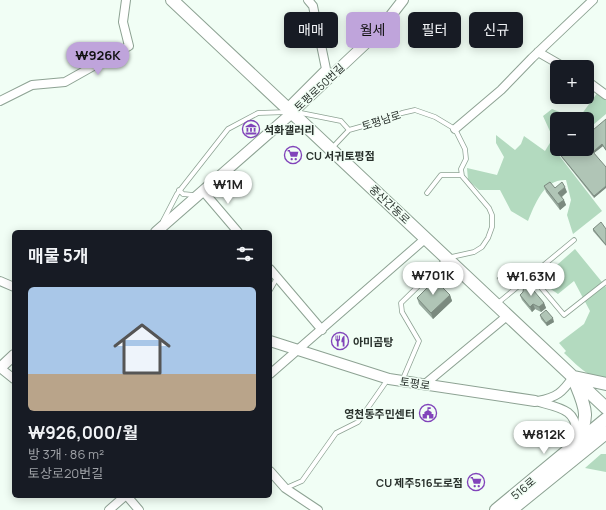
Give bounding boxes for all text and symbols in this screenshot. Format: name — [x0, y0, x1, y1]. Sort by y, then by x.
chip: 매매 — [284, 12, 338, 48]
chip: 월세 — [346, 12, 400, 48]
chip: 필터 — [408, 12, 461, 48]
chip: 신규 — [469, 12, 523, 48]
pin: ₩926K — [70, 42, 126, 76]
text: ₩926K — [75, 46, 121, 64]
street label: 토평로50번길 — [291, 60, 347, 114]
map controls — [550, 60, 594, 156]
button: + — [550, 60, 594, 104]
street label: 토평남로 — [359, 107, 403, 133]
button: − — [550, 112, 594, 156]
museum icon: 석화갤러리 — [241, 119, 261, 139]
place label: 석화갤러리 — [264, 122, 315, 137]
supermarket icon: CU 서귀토평점 — [283, 145, 303, 165]
place label: CU 서귀토평점 — [306, 148, 375, 163]
pin: ₩1M — [209, 171, 247, 205]
text: ₩1M — [213, 175, 243, 193]
street label: 중산간동로 — [366, 181, 414, 227]
icon: filters — [234, 243, 256, 265]
text: 매물 5개 — [28, 244, 88, 267]
pin: ₩701K — [405, 262, 461, 296]
pin: ₩1.63M — [498, 263, 564, 297]
text: ₩701K — [412, 266, 454, 284]
text: ₩1.63M — [506, 267, 556, 285]
icon: home — [106, 313, 178, 385]
restaurant icon: 아미곰탕 — [330, 331, 350, 351]
place label: 아미곰탕 — [353, 334, 393, 349]
street label: 토평로 — [399, 373, 431, 393]
public building icon: 영천동주민센터 — [418, 403, 438, 423]
place label: 영천동주민센터 — [344, 406, 415, 421]
text: ₩926,000/월 — [28, 421, 138, 444]
pin: ₩812K — [516, 421, 572, 455]
text: ₩812K — [523, 425, 565, 443]
text: 방 3개 · 86 m² — [28, 445, 104, 463]
text: 토상로20번길 — [28, 464, 103, 482]
supermarket icon: CU 제주516도로점 — [466, 472, 486, 492]
street label: 516로 — [508, 473, 538, 503]
place label: CU 제주516도로점 — [376, 475, 463, 490]

